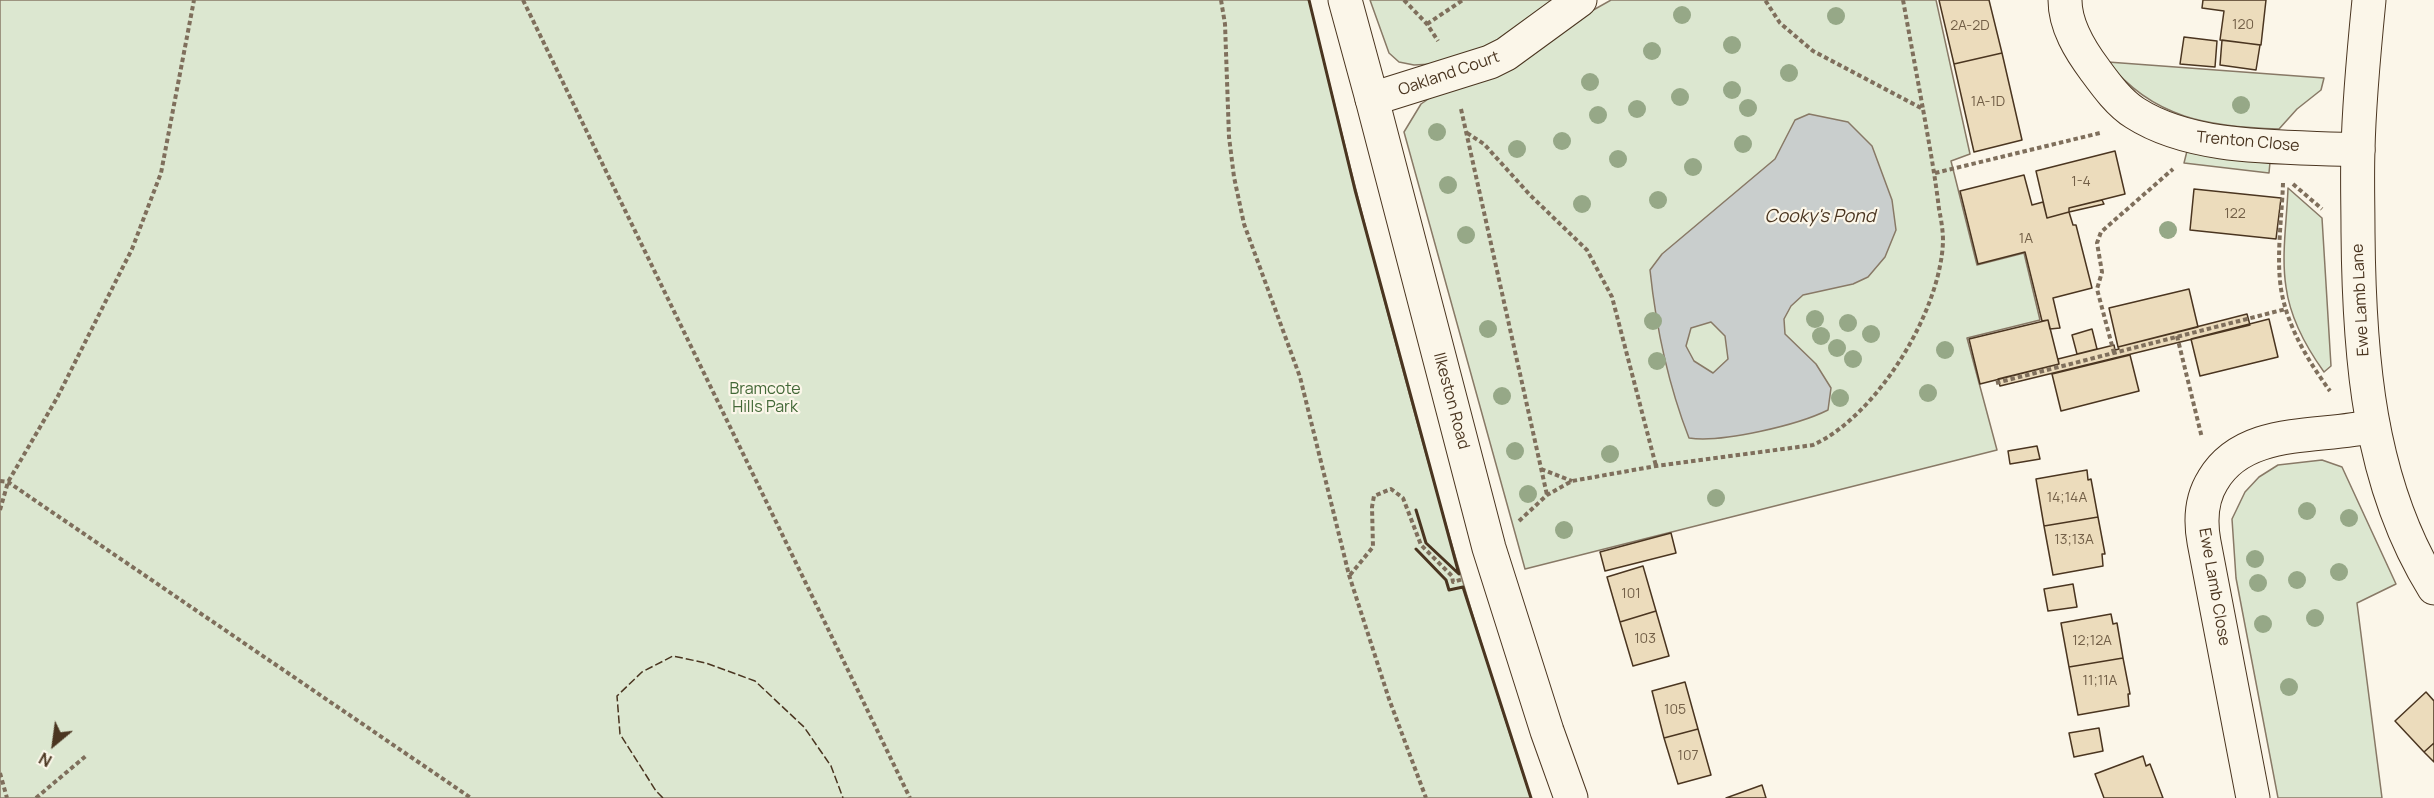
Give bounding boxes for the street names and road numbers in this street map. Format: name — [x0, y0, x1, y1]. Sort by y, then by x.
street label: Oakland Court — [1396, 48, 1502, 100]
street label: Trenton Close — [2196, 128, 2300, 156]
street label: Ewe Lamb Lane — [2348, 243, 2374, 357]
street label: Ilkeston Road — [1429, 351, 1473, 451]
street label: Ewe Lamb Close — [2194, 527, 2234, 647]

